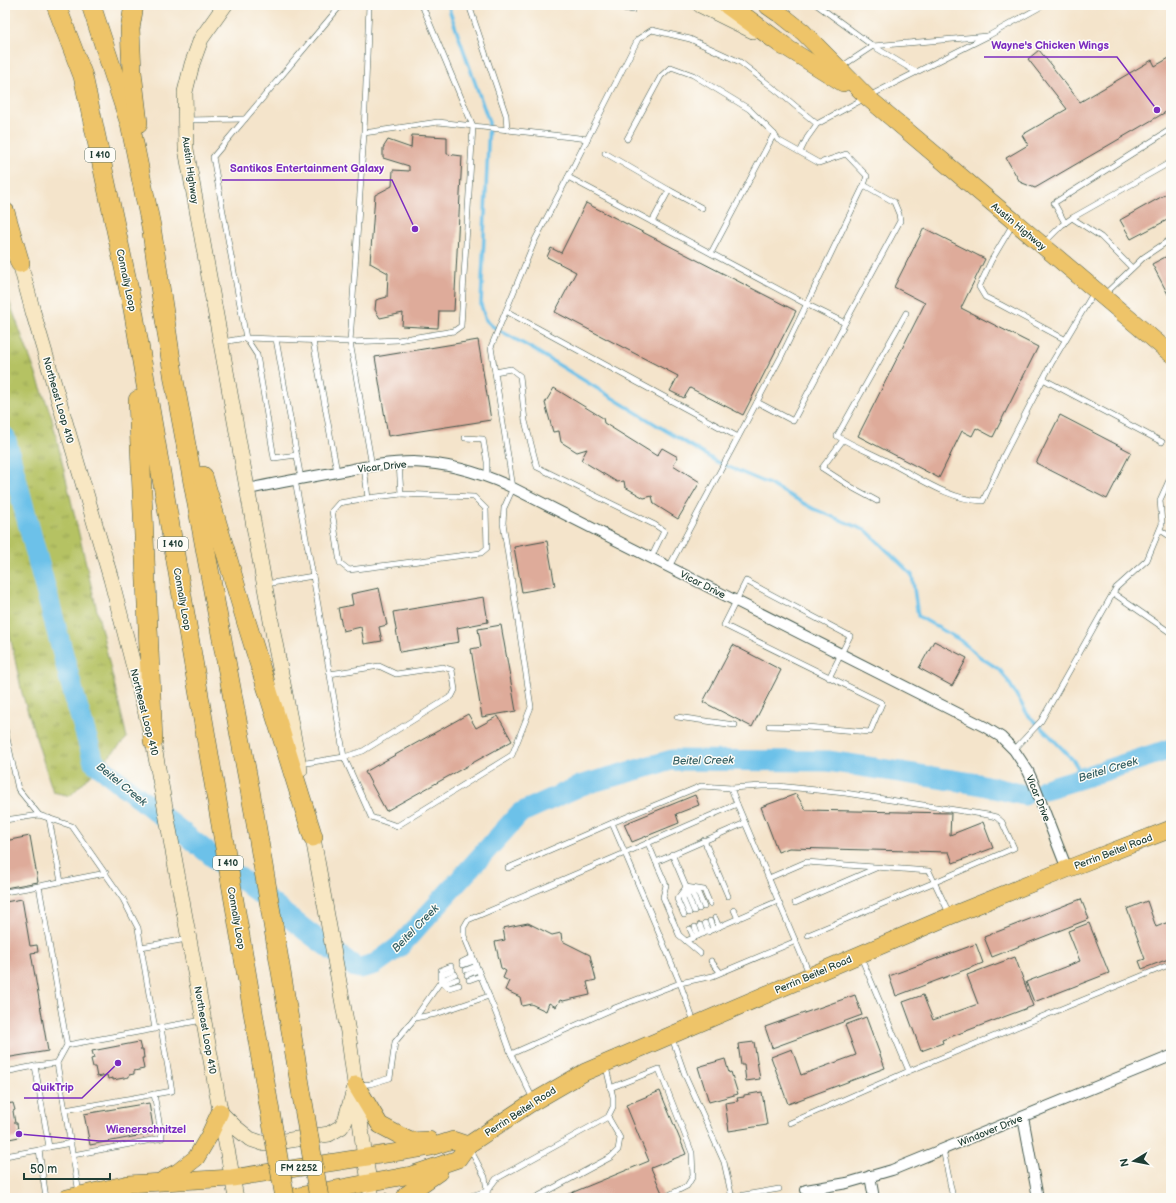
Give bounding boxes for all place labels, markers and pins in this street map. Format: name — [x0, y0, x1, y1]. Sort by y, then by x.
callout: Wayne's Chicken Wings — [984, 34, 1117, 57]
callout: Santikos Entertainment Galaxy — [222, 157, 392, 180]
callout: QuikTrip — [24, 1075, 82, 1098]
callout: Wienerschnitzel — [99, 1118, 194, 1141]

